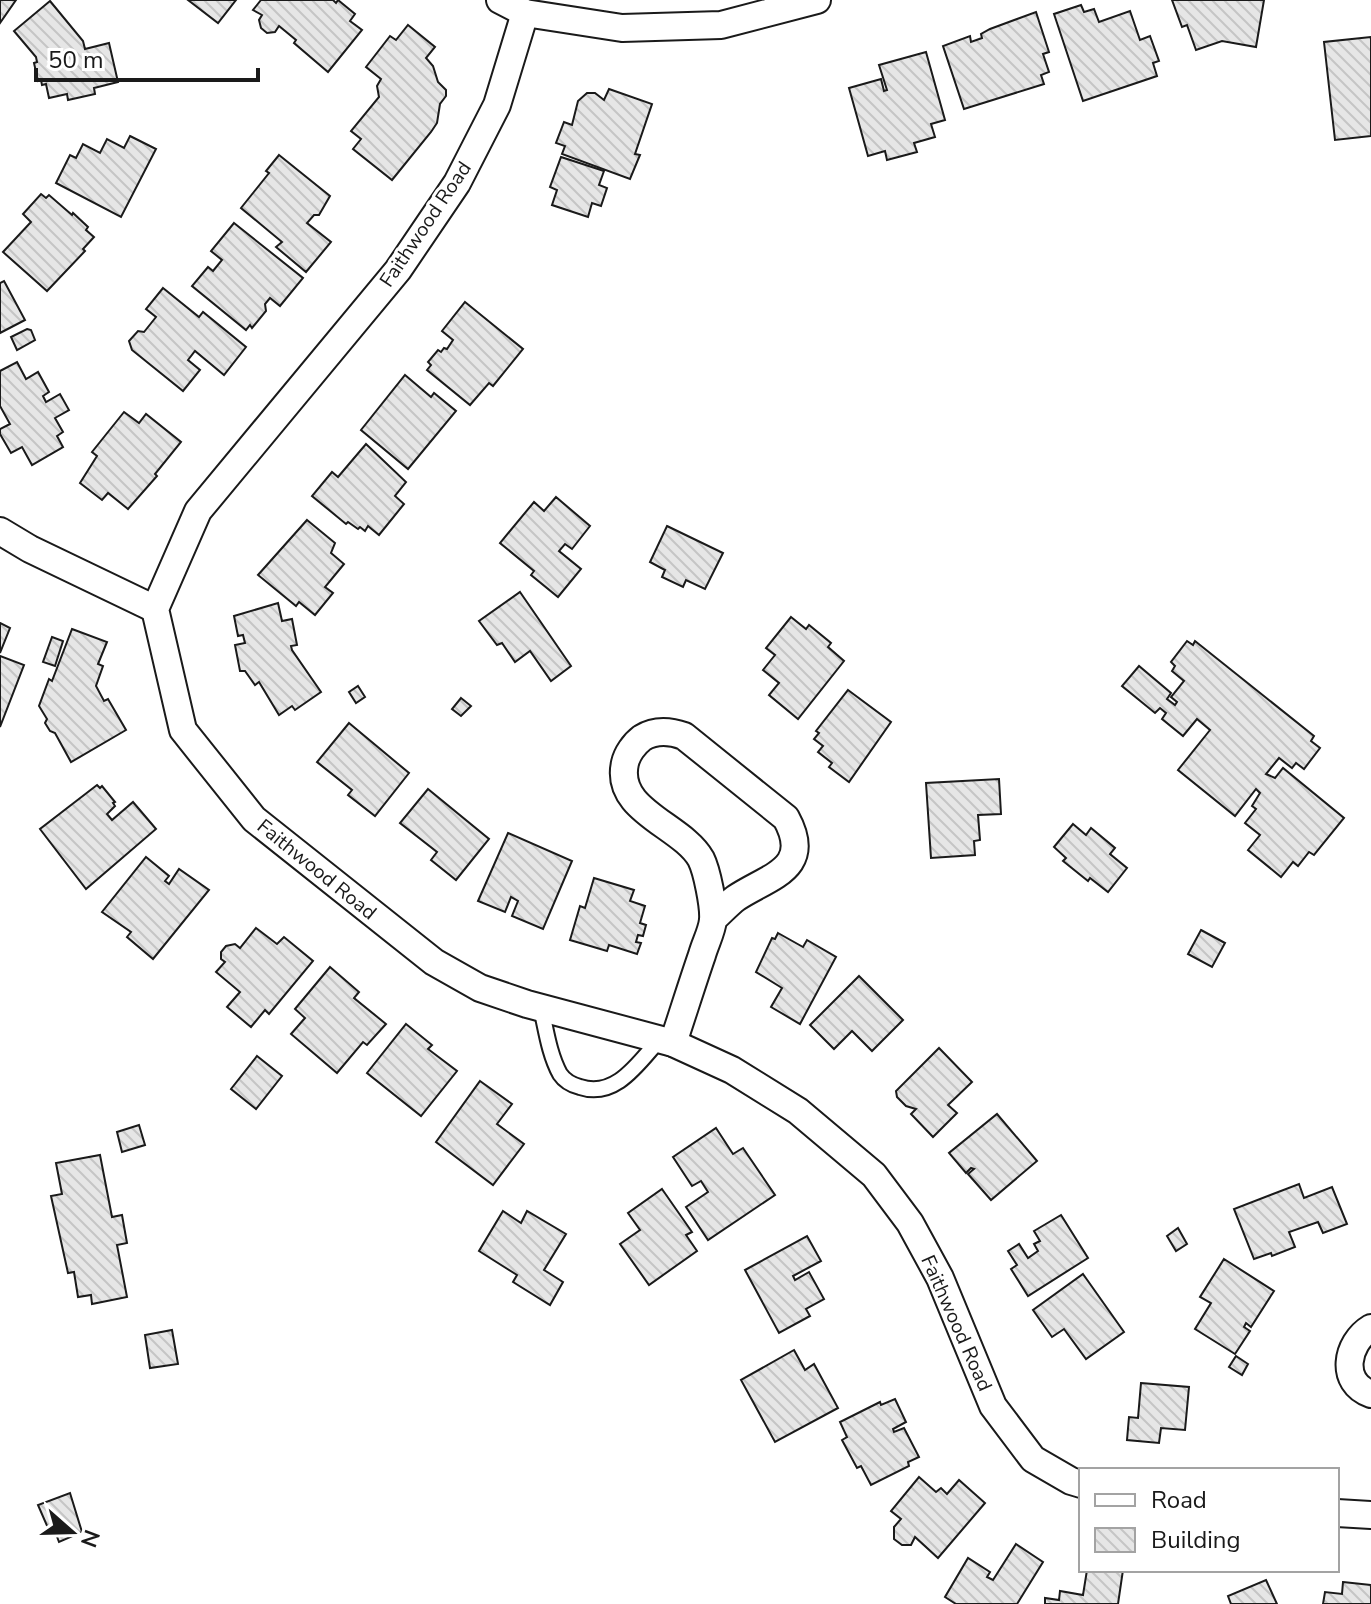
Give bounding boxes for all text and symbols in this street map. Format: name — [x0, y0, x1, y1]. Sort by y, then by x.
scale bar — [36, 32, 258, 82]
text: 50 m — [48, 44, 104, 76]
street label: Faithwood Road — [373, 156, 478, 292]
street label: Faithwood Road — [251, 813, 382, 926]
street label: Faithwood Road — [914, 1251, 999, 1396]
legend — [1079, 1468, 1339, 1572]
text: Road — [1151, 1484, 1207, 1516]
north arrow — [32, 1492, 112, 1572]
text: Building — [1151, 1524, 1241, 1556]
text: N — [73, 1526, 107, 1551]

